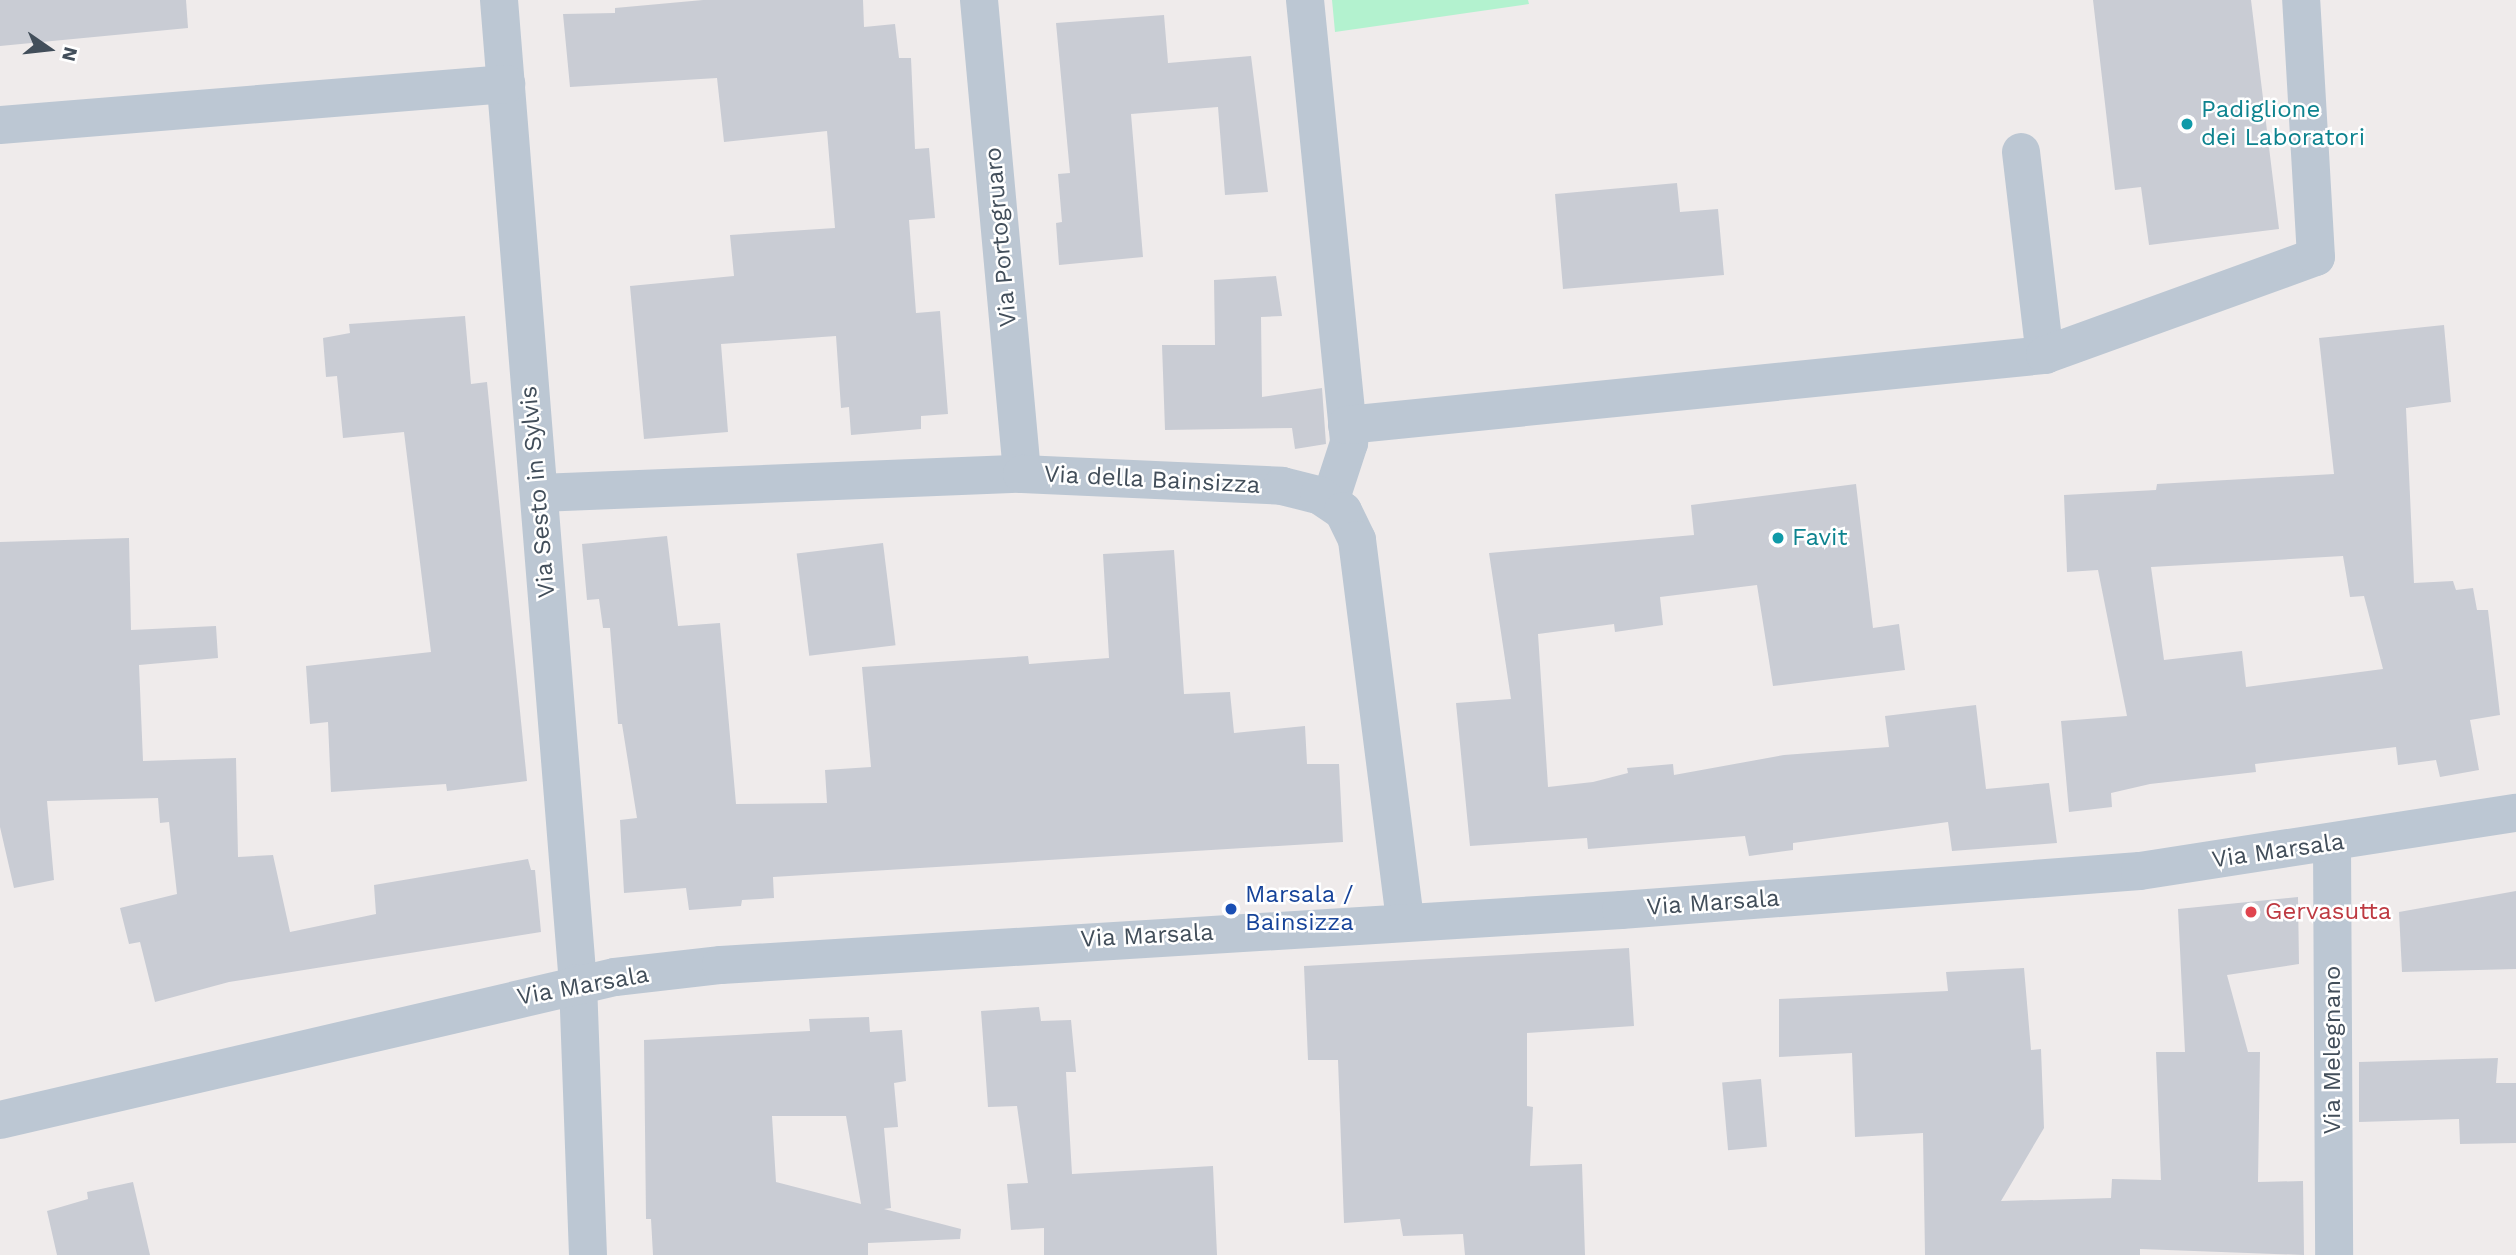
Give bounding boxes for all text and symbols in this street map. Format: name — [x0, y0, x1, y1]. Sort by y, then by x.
north arrow — [14, 14, 84, 84]
text: N — [57, 45, 83, 64]
place label: Padiglione dei Laboratori — [2201, 96, 2365, 152]
marker: Padiglione dei Laboratori — [2179, 116, 2195, 132]
street label: Via Portogruaro — [979, 146, 1023, 328]
street label: Via Sesto in Sylvis — [514, 385, 562, 599]
street label: Via della Bainsizza — [1042, 460, 1262, 500]
place label: Favit — [1792, 524, 1848, 552]
marker: Favit — [1770, 530, 1786, 546]
street label: Via Marsala — [2210, 827, 2346, 875]
place label: Marsala / Bainsizza — [1245, 881, 1354, 937]
street label: Via Marsala — [1645, 884, 1781, 922]
place label: Gervasutta — [2265, 898, 2391, 926]
marker: Marsala / Bainsizza — [1223, 901, 1239, 917]
marker: Gervasutta — [2243, 904, 2259, 920]
street label: Via Marsala — [1079, 918, 1215, 954]
street label: Via Marsala — [514, 960, 652, 1012]
street label: Via Melegnano — [2319, 965, 2347, 1135]

